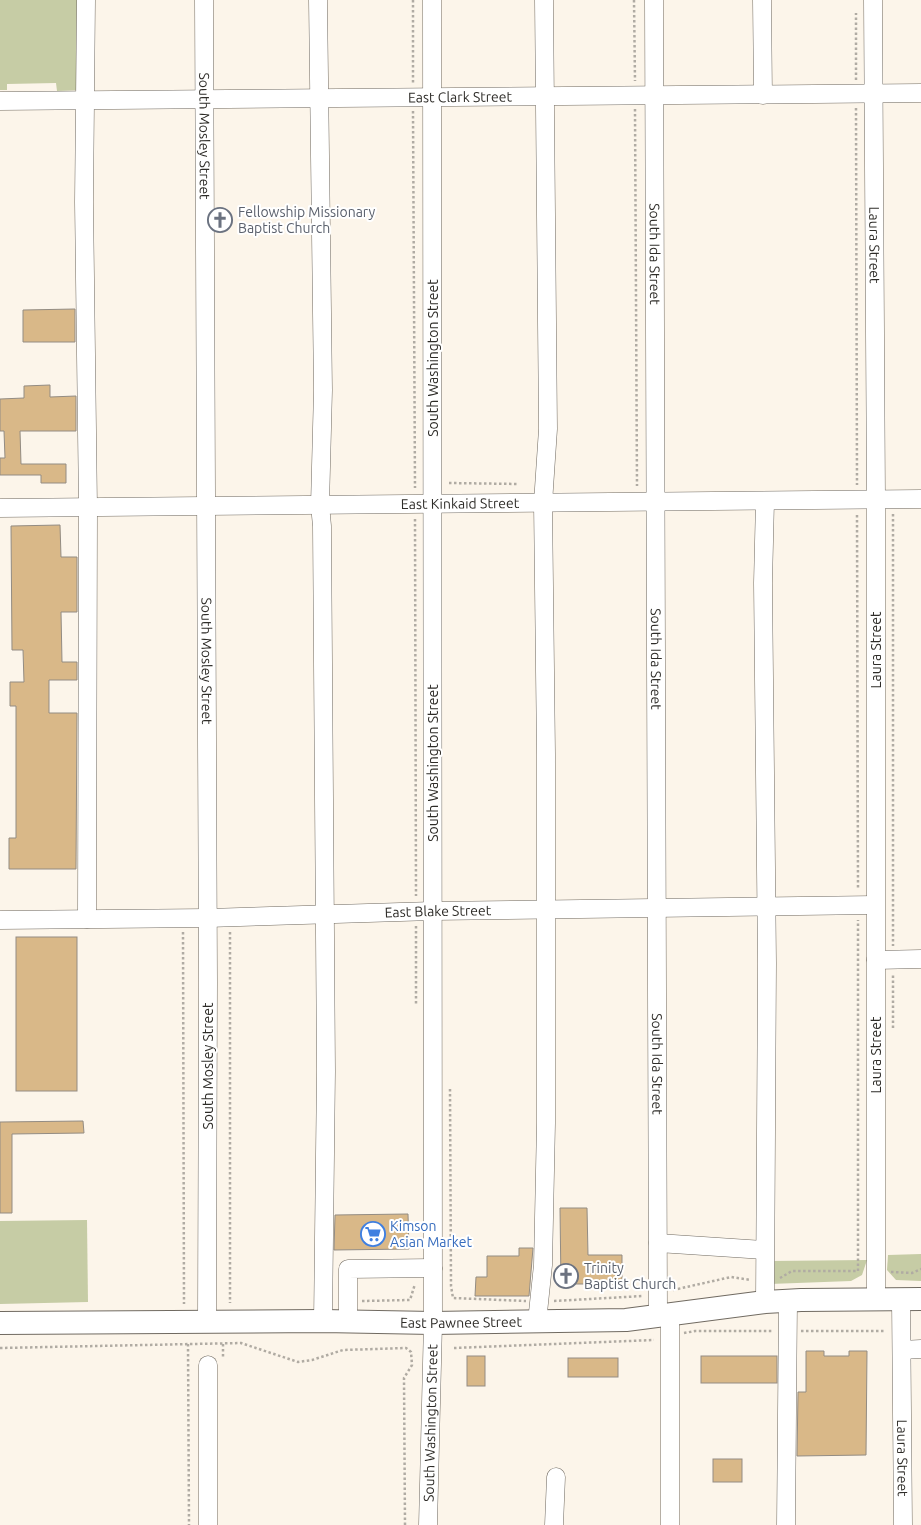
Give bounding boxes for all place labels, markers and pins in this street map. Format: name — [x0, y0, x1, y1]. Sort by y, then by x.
place label: Fellowship Missionary Baptist Church — [238, 204, 375, 236]
church icon: Fellowship Missionary Baptist Church — [207, 207, 233, 233]
place label: Kimson Asian Market — [390, 1218, 472, 1250]
supermarket icon: Kimson Asian Market — [360, 1221, 386, 1247]
place label: Trinity Baptist Church — [584, 1260, 676, 1292]
church icon: Trinity Baptist Church — [553, 1263, 579, 1289]

